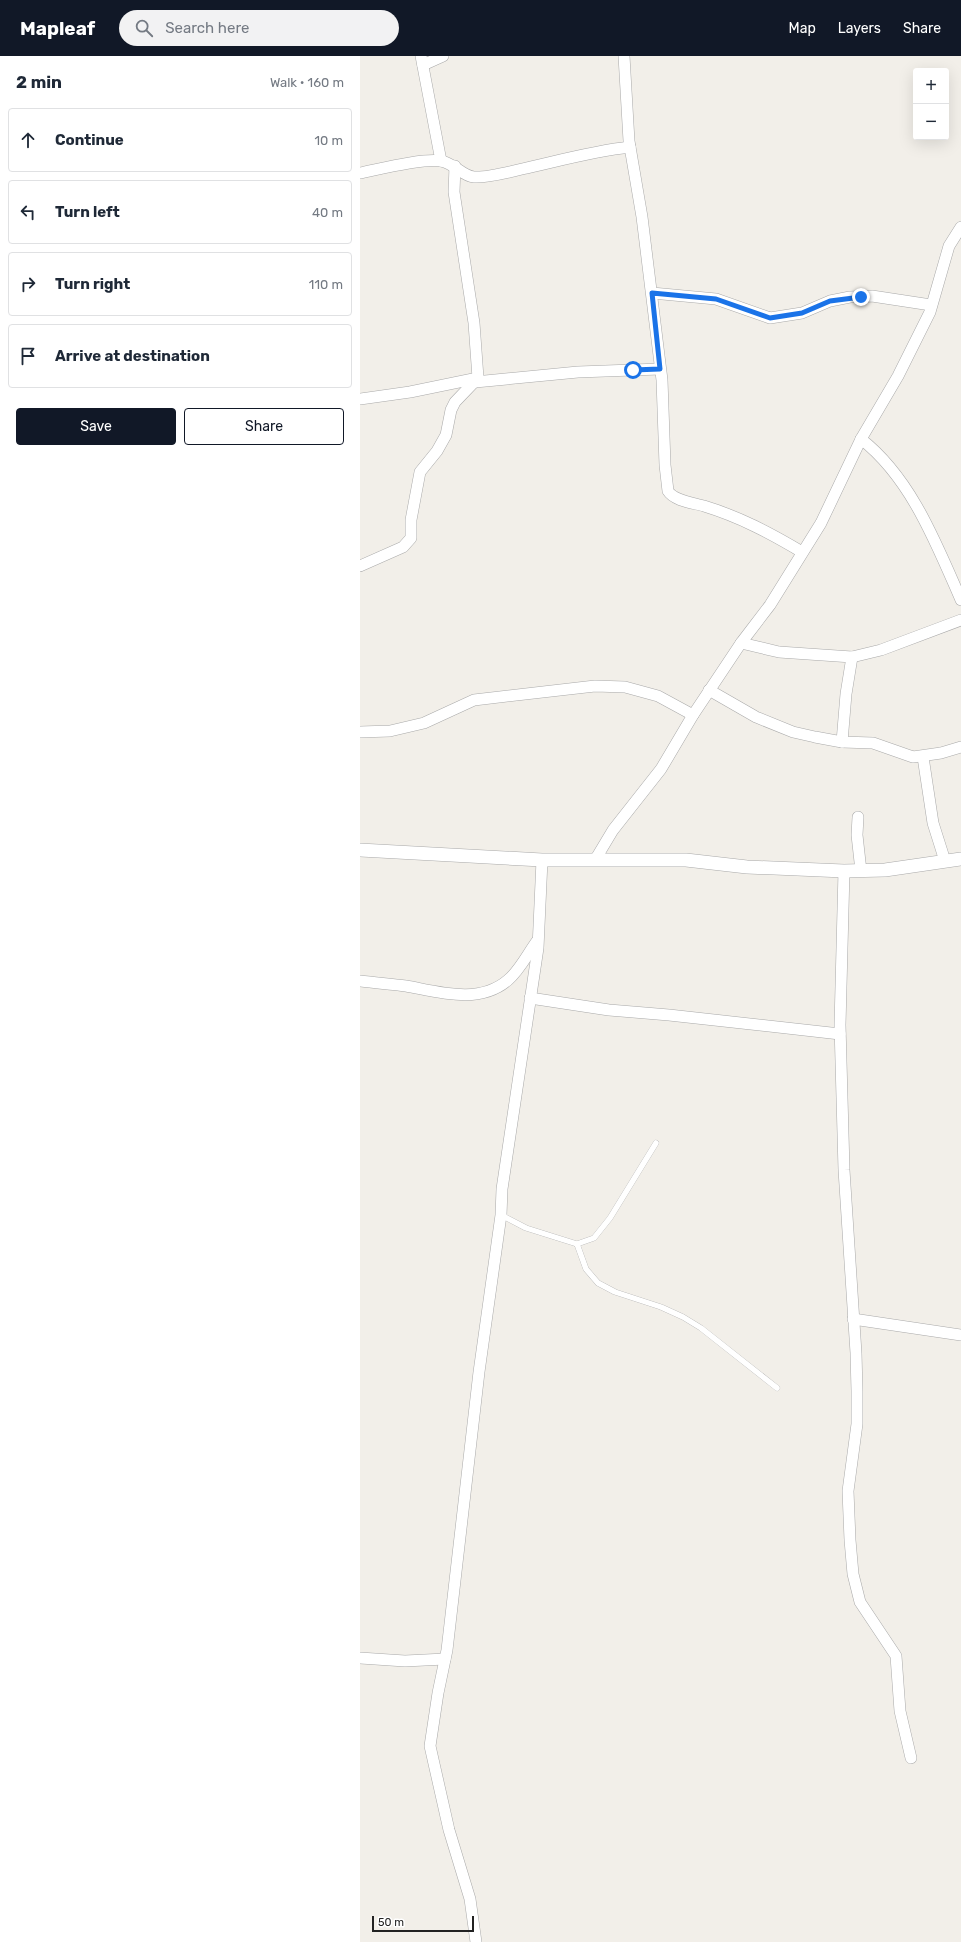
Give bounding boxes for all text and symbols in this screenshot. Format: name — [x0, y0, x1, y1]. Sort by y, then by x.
search box — [119, 10, 399, 46]
text: Mapleaf — [20, 17, 95, 40]
icon: search — [133, 17, 155, 39]
text: Search here — [165, 19, 249, 37]
text: Map — [789, 20, 816, 37]
text: Layers — [838, 20, 881, 37]
text: Share — [903, 20, 941, 37]
map controls — [913, 68, 949, 140]
button: + — [913, 68, 949, 104]
text: 2 min — [16, 72, 62, 92]
text: Walk · 160 m — [270, 75, 344, 90]
button: − — [913, 104, 949, 140]
icon: ahead — [17, 129, 39, 151]
text: Continue — [55, 131, 124, 149]
text: 10 m — [314, 133, 343, 148]
icon: left — [17, 201, 39, 223]
text: Turn left — [55, 203, 120, 221]
text: 40 m — [312, 205, 343, 220]
icon: right — [17, 273, 39, 295]
text: Turn right — [55, 275, 130, 293]
text: 110 m — [309, 277, 343, 292]
route end — [852, 288, 870, 306]
icon: arrive — [17, 345, 39, 367]
text: Arrive at destination — [55, 347, 210, 365]
route start — [624, 361, 642, 379]
button: Save — [16, 408, 176, 445]
button: Share — [184, 408, 344, 445]
scale bar — [372, 1914, 474, 1933]
text: 50 m — [378, 1916, 404, 1929]

